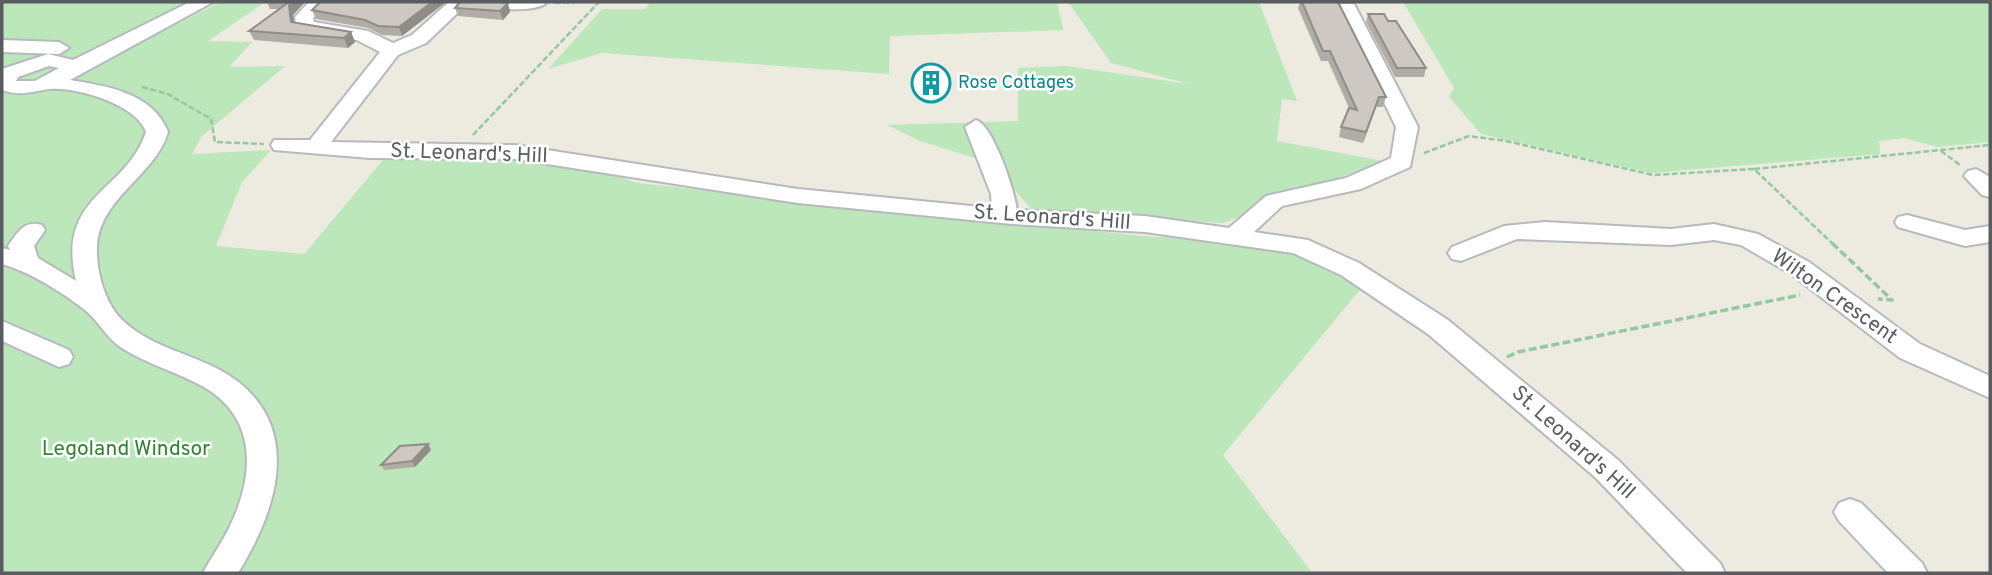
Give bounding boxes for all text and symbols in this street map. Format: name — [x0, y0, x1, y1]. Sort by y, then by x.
building icon: Rose Cottages — [910, 62, 952, 104]
place label: Rose Cottages — [958, 72, 1074, 95]
street label: St. Leonard's Hill — [390, 138, 548, 170]
street label: St. Leonard's Hill — [972, 199, 1132, 237]
street label: Wilton Crescent — [1766, 243, 1902, 351]
street label: St. Leonard's Hill — [1505, 380, 1641, 506]
park label: Legoland Windsor — [42, 436, 210, 463]

